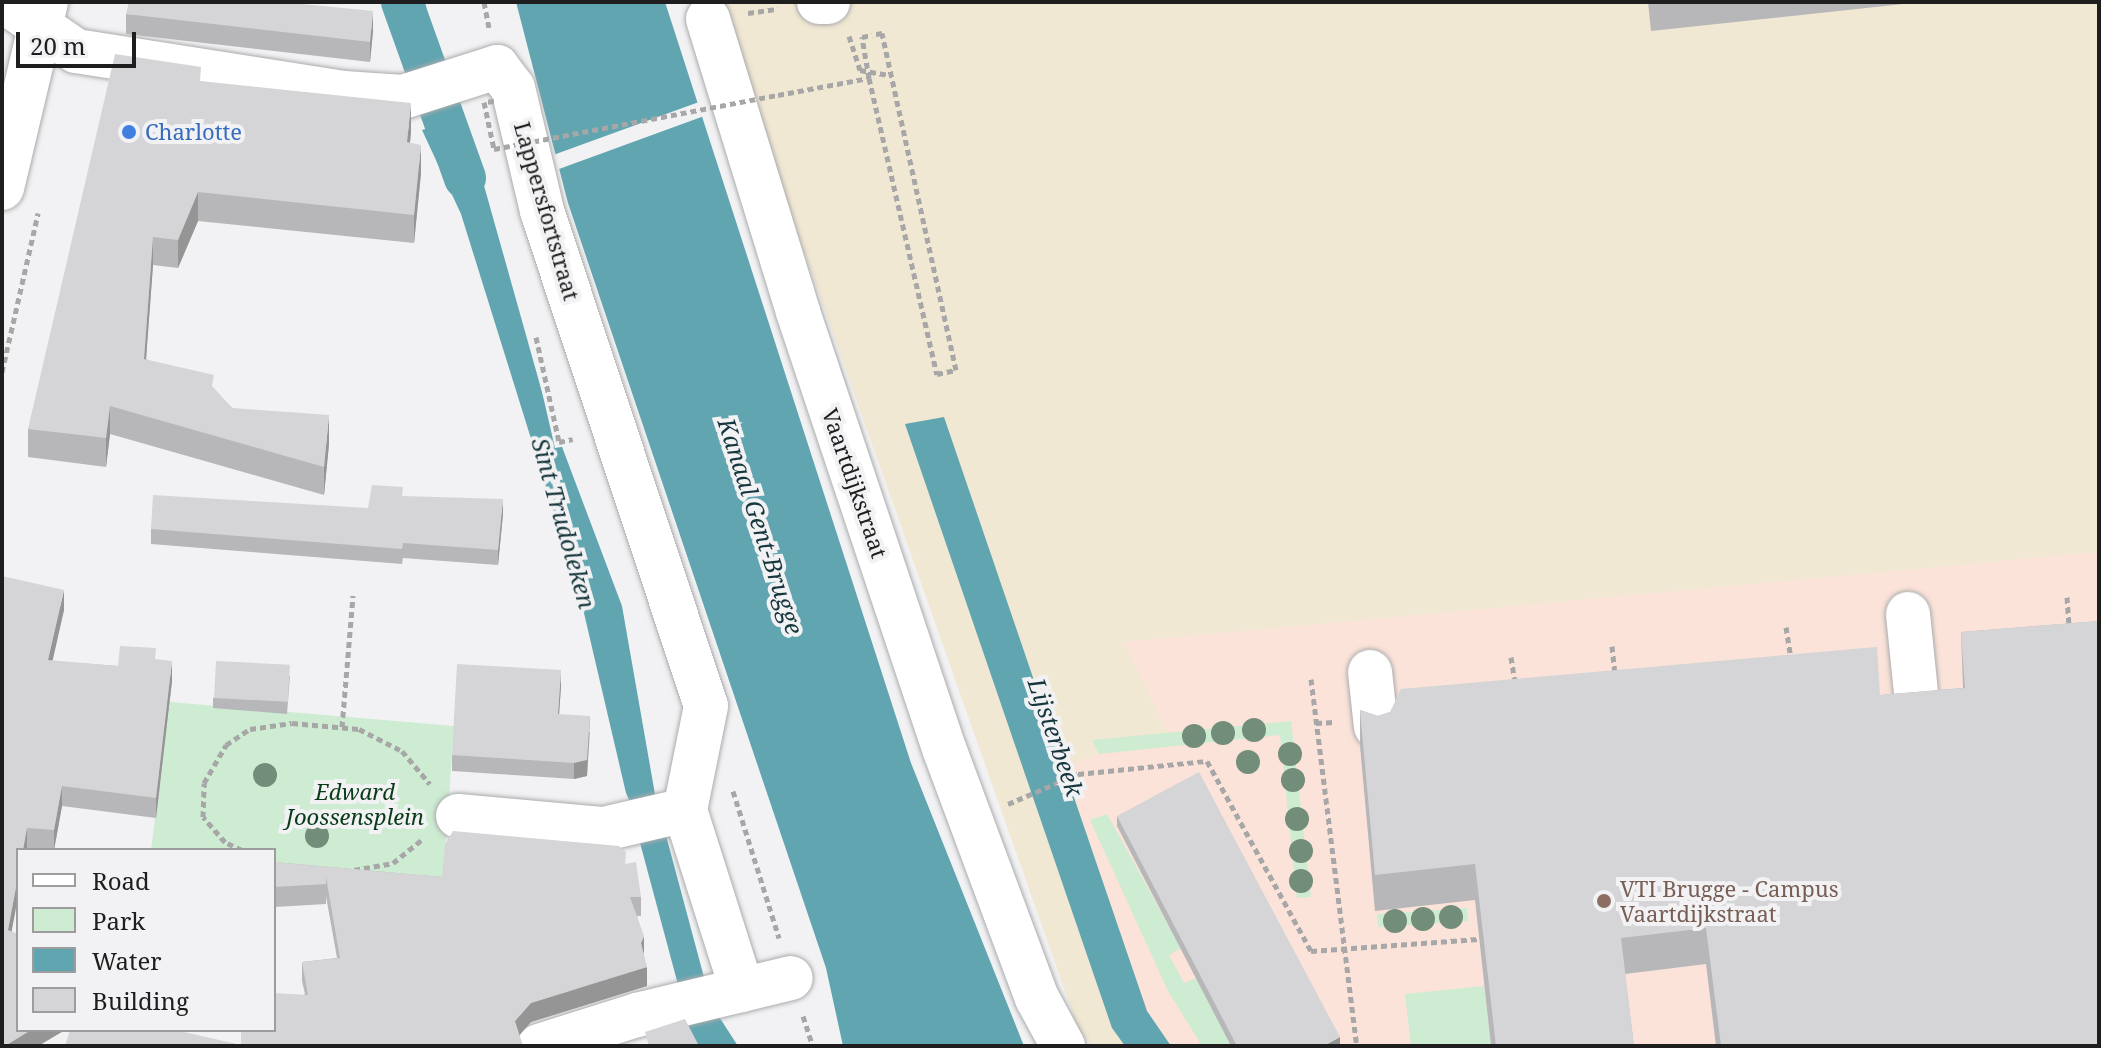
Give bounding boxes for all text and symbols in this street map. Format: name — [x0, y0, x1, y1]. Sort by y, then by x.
scale bar — [20, 16, 140, 66]
text: 20 m — [30, 29, 86, 62]
place label: Charlotte — [145, 119, 242, 145]
street label: Lappersfortstraat — [509, 119, 585, 303]
marker: Charlotte — [120, 123, 138, 141]
street label: Vaartdijkstraat — [817, 405, 893, 561]
water label: Kanaal Gent-Brugge — [712, 414, 810, 638]
water label: Sint Trudoleken — [526, 434, 602, 612]
water label: Lijsterbeek — [1022, 674, 1090, 800]
park label: Edward Joossensplein — [286, 778, 424, 830]
legend — [16, 848, 276, 1032]
text: Road — [92, 864, 150, 897]
place label: VTI Brugge - Campus Vaartdijkstraat — [1620, 875, 1839, 926]
marker: VTI Brugge - Campus Vaartdijkstraat — [1595, 892, 1613, 910]
text: Park — [92, 904, 145, 937]
text: Water — [92, 944, 162, 977]
text: Building — [92, 984, 189, 1017]

